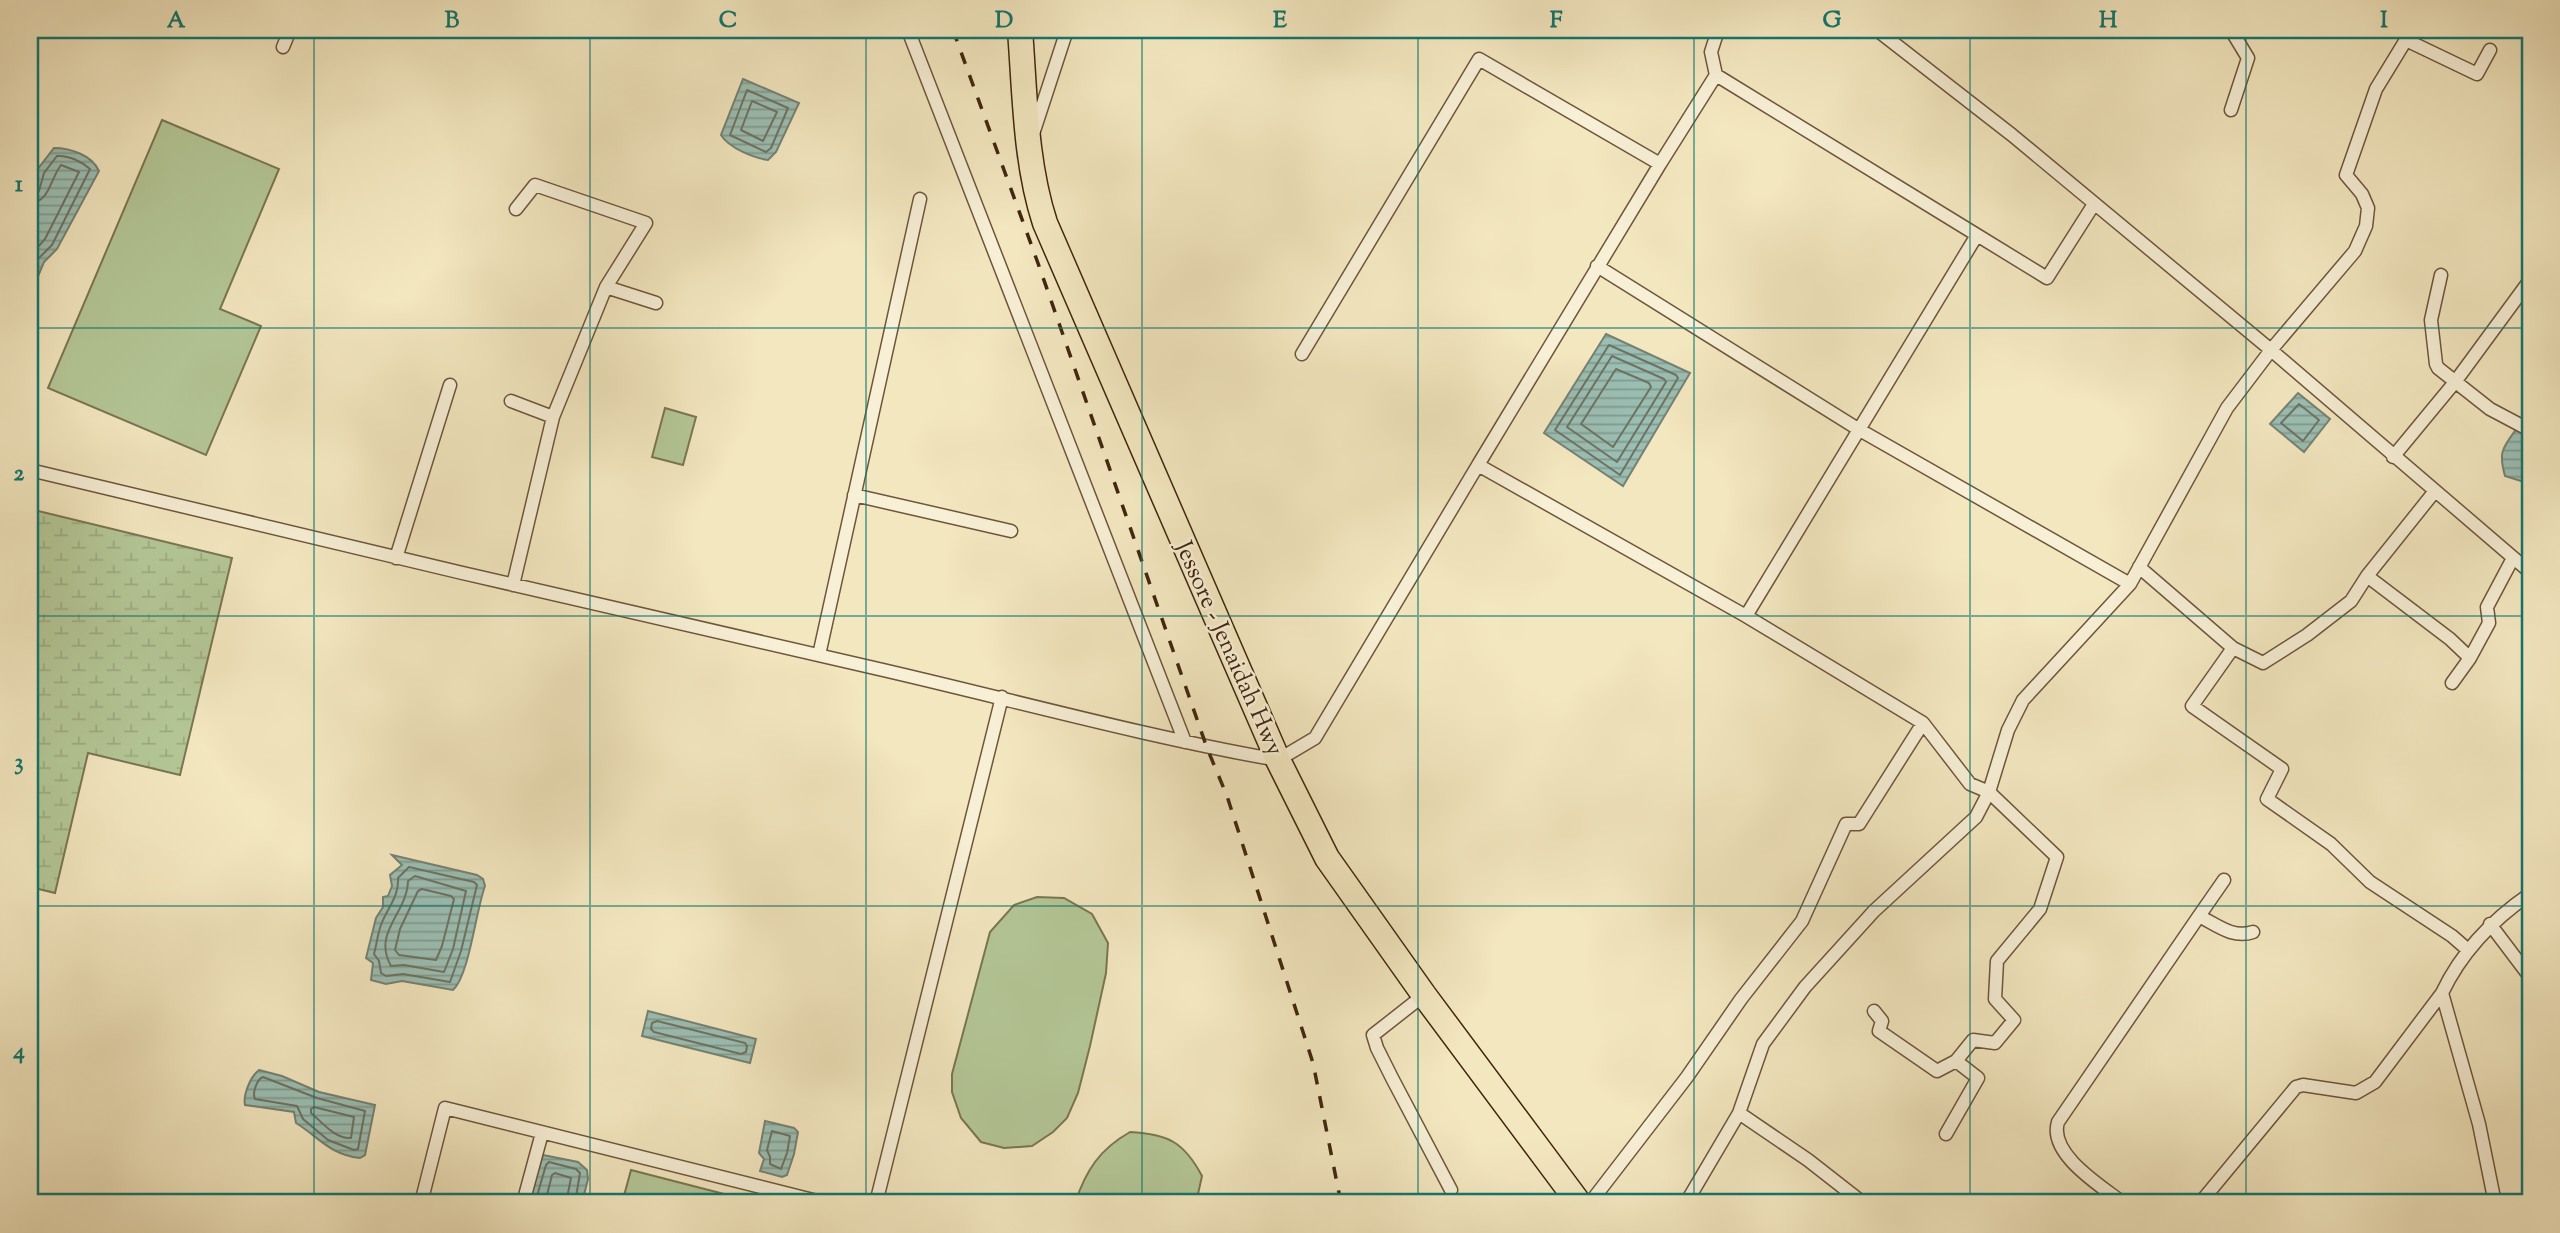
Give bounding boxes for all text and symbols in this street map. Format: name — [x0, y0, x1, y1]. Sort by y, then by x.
text: A — [167, 5, 186, 38]
text: B — [445, 5, 460, 38]
text: C — [719, 5, 737, 38]
text: D — [995, 5, 1013, 38]
text: E — [1273, 5, 1287, 38]
text: F — [1550, 5, 1563, 38]
text: G — [1823, 5, 1842, 38]
text: H — [2099, 5, 2118, 38]
text: I — [2380, 5, 2388, 38]
text: 1 — [15, 169, 23, 202]
text: 2 — [14, 458, 25, 491]
street label: Jessore - Jenaidah Hwy — [1165, 534, 1291, 762]
text: 3 — [14, 747, 24, 780]
text: 4 — [12, 1036, 25, 1069]

